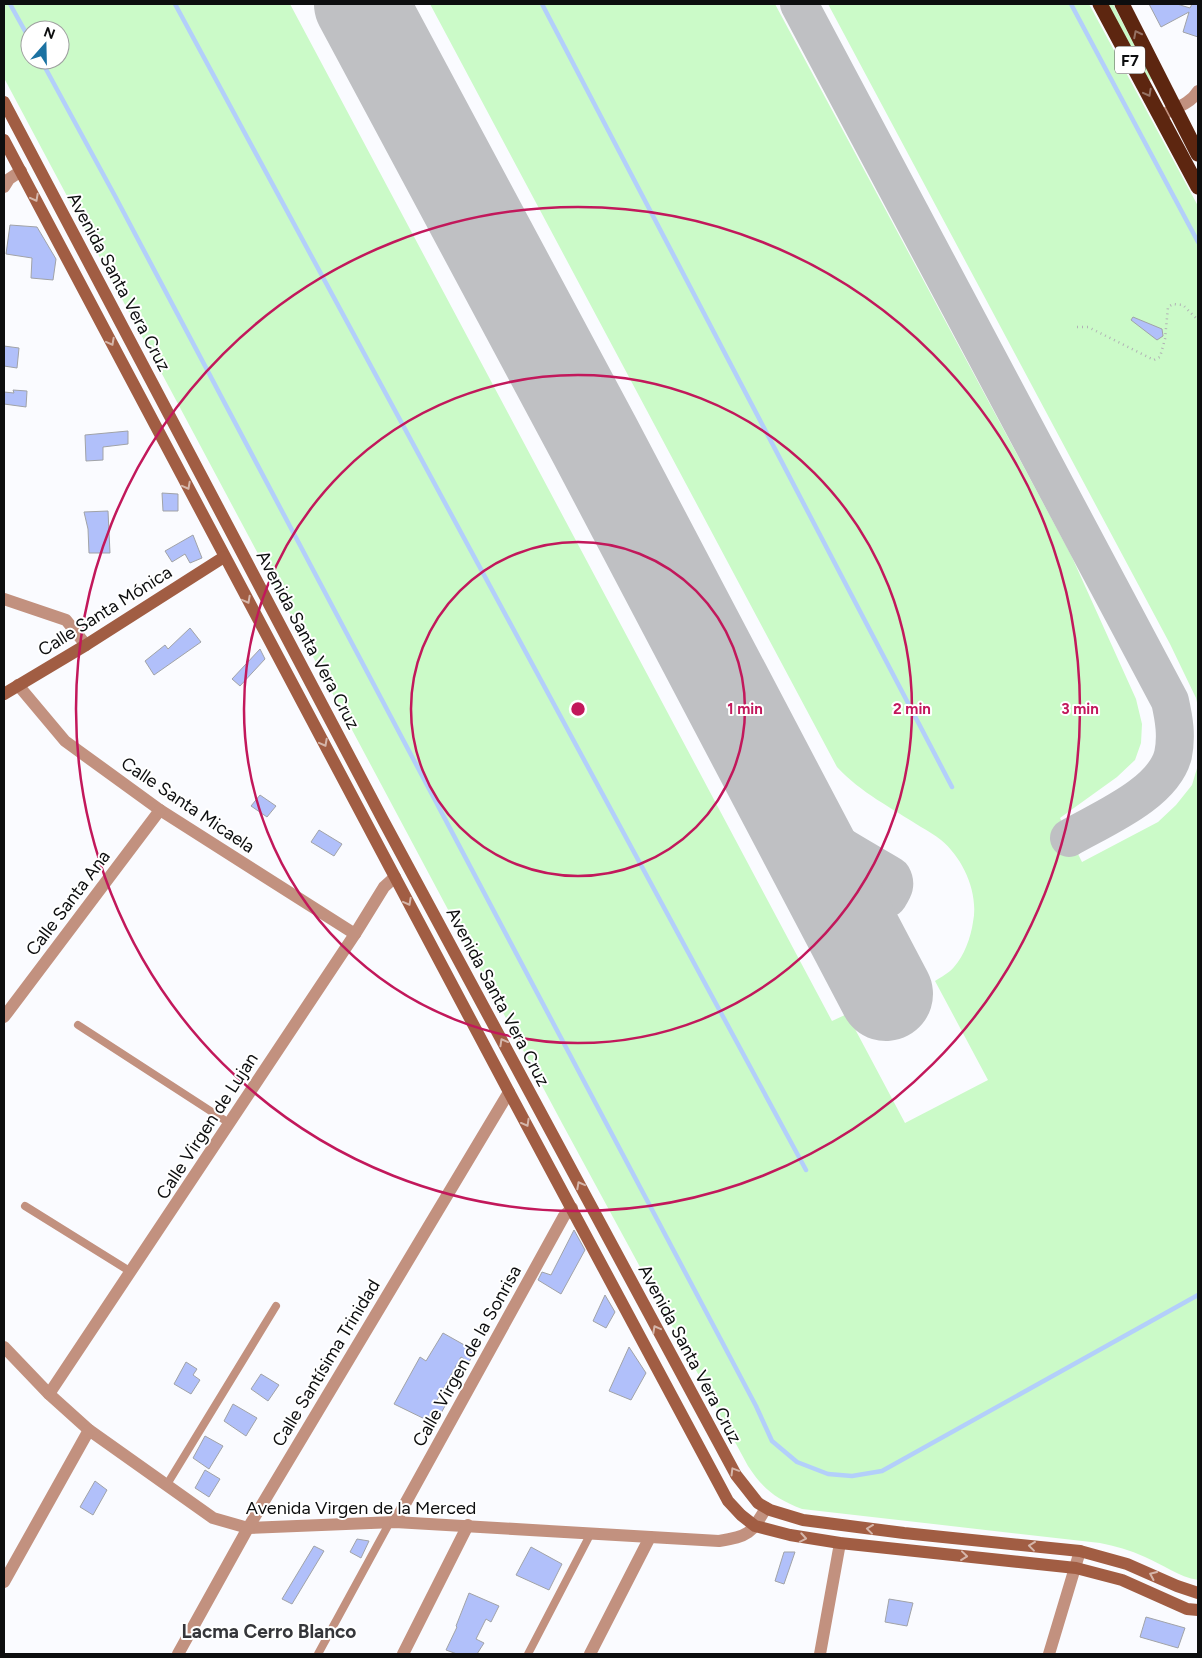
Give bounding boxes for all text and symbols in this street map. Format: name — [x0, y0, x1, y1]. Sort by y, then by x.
north arrow — [20, 20, 70, 70]
text: N — [41, 23, 57, 43]
one-way arrow — [1133, 30, 1143, 39]
road number: F7 — [1115, 46, 1145, 74]
one-way arrow — [1142, 88, 1152, 97]
street label: Avenida Santa Vera Cruz — [63, 189, 176, 375]
one-way arrow — [29, 193, 39, 202]
one-way arrow — [105, 337, 115, 346]
one-way arrow — [181, 480, 191, 489]
street label: Avenida Santa Vera Cruz — [252, 547, 365, 733]
street label: Calle Santa Mónica — [34, 561, 176, 661]
one-way arrow — [241, 595, 251, 604]
centre of rings — [569, 700, 587, 718]
text: 1 min — [727, 700, 763, 718]
text: 2 min — [893, 700, 931, 718]
text: 3 min — [1061, 700, 1099, 718]
one-way arrow — [317, 738, 327, 747]
street label: Calle Santa Micaela — [117, 752, 259, 858]
street label: Calle Santa Ana — [21, 846, 115, 960]
one-way arrow — [402, 897, 412, 906]
street label: Avenida Santa Vera Cruz — [442, 904, 555, 1090]
one-way arrow — [499, 1039, 509, 1048]
street label: Calle Virgen de Lujan — [151, 1049, 263, 1203]
one-way arrow — [519, 1118, 529, 1127]
one-way arrow — [576, 1182, 586, 1191]
street label: Avenida Santa Vera Cruz — [634, 1261, 747, 1447]
street label: Calle Virgen de la Sonrisa — [408, 1262, 526, 1450]
street label: Calle Santísima Trinidad — [267, 1275, 385, 1451]
one-way arrow — [652, 1325, 662, 1334]
one-way arrow — [730, 1468, 740, 1477]
street label: Avenida Virgen de la Merced — [246, 1497, 476, 1519]
one-way arrow — [866, 1524, 874, 1535]
one-way arrow — [798, 1532, 807, 1542]
one-way arrow — [1028, 1541, 1036, 1552]
one-way arrow — [960, 1550, 968, 1561]
one-way arrow — [1149, 1571, 1158, 1582]
district label: Lacma Cerro Blanco — [182, 1620, 356, 1643]

